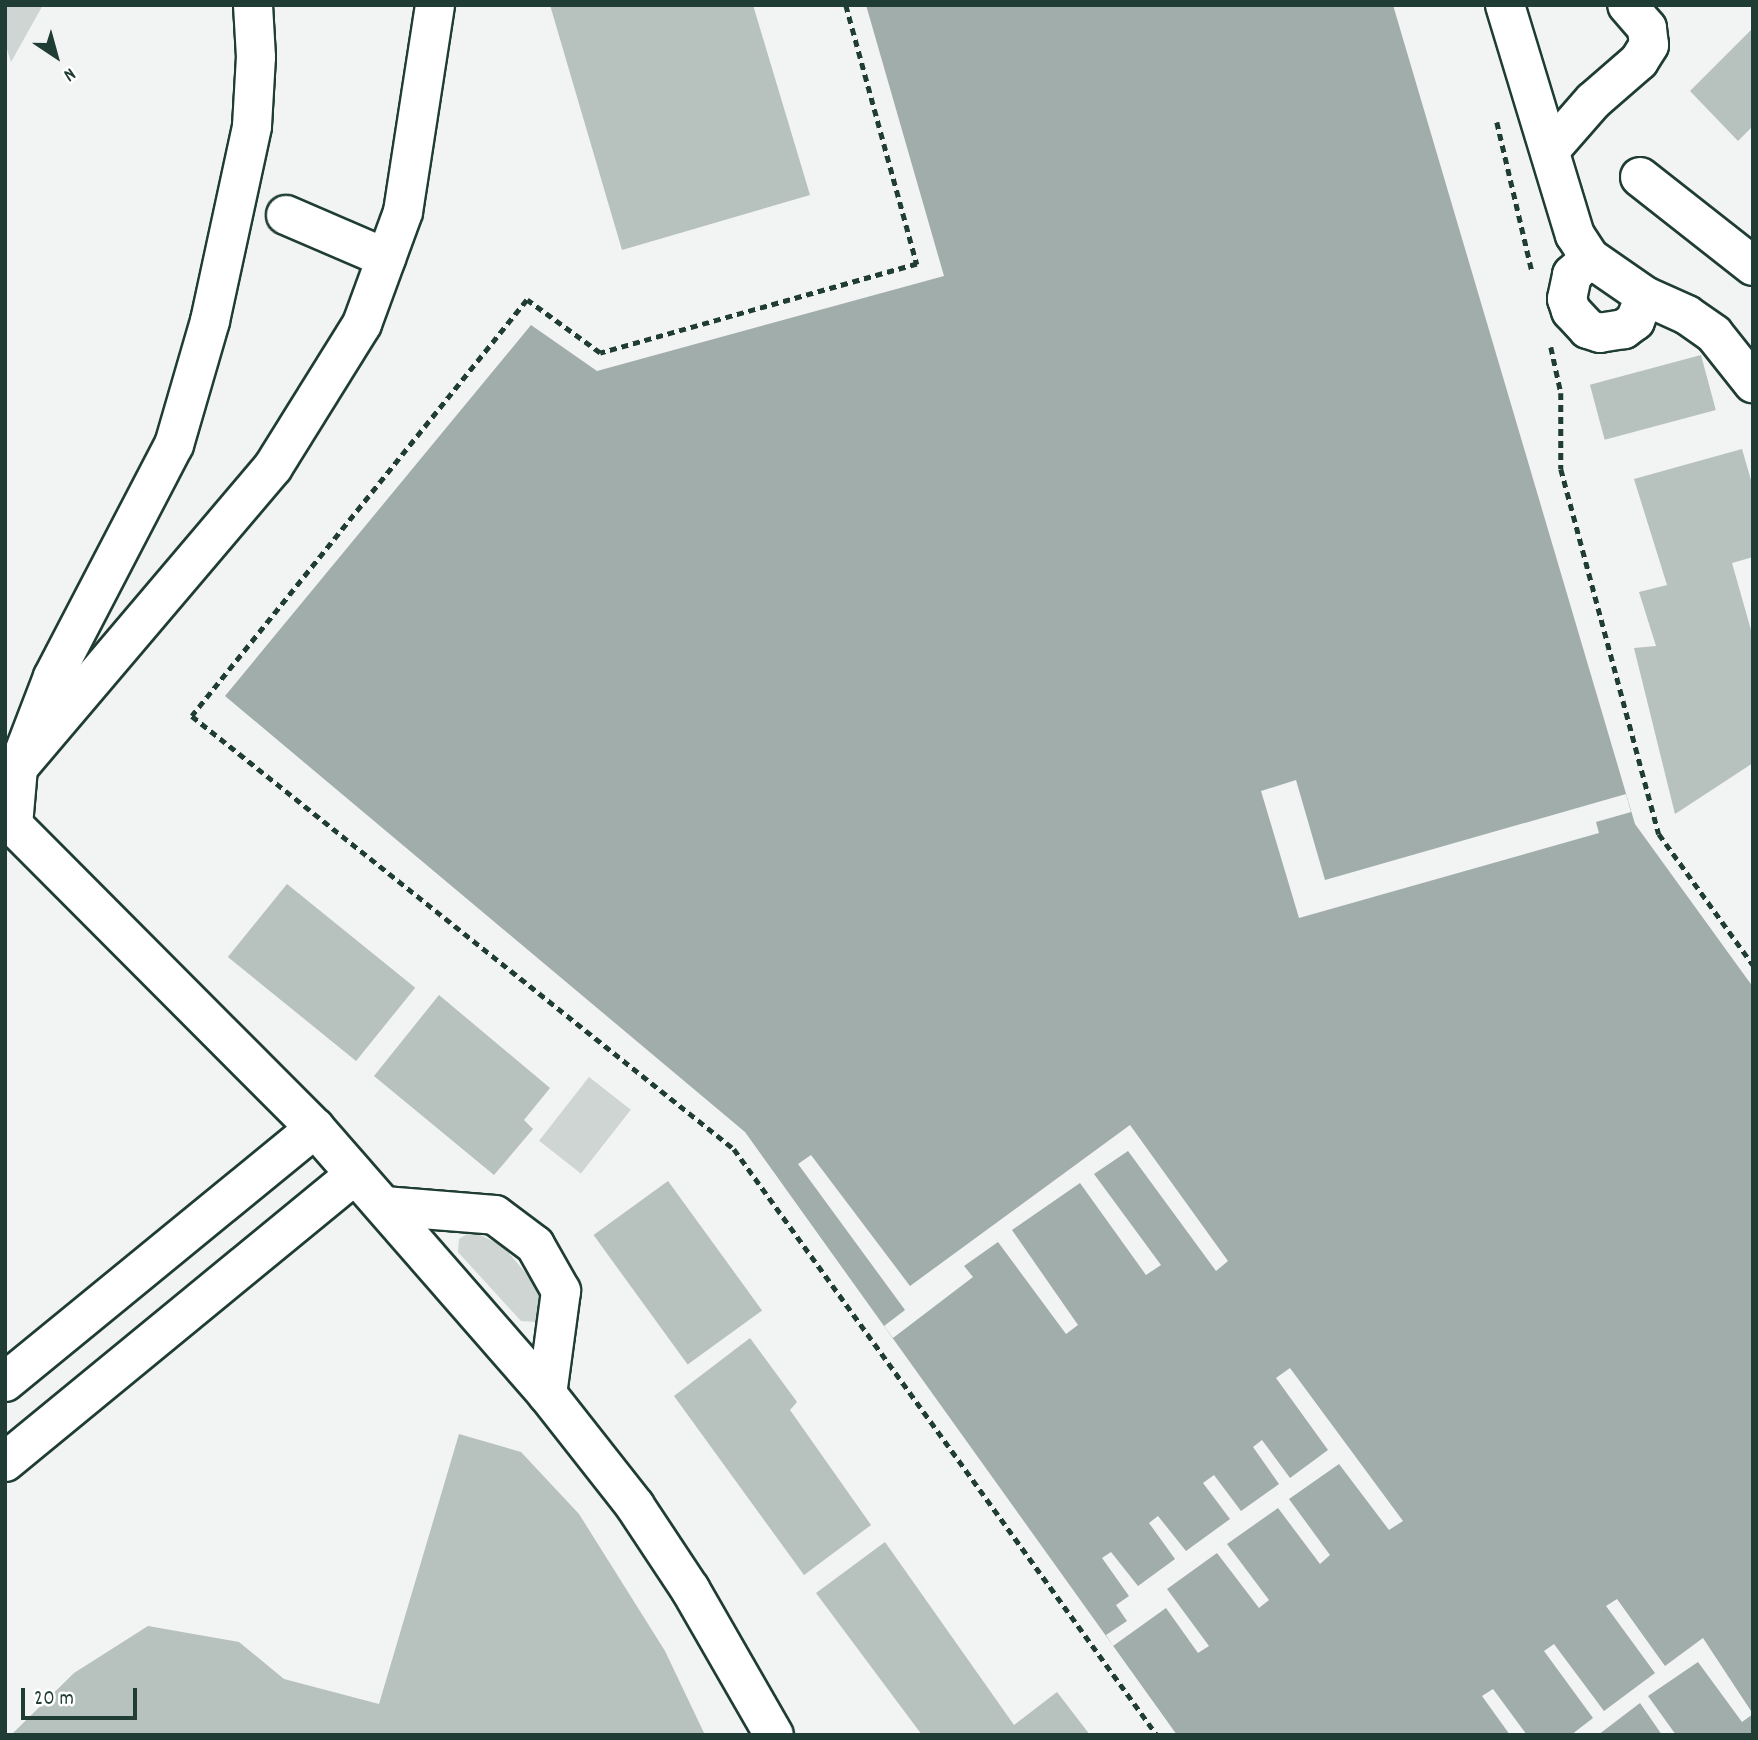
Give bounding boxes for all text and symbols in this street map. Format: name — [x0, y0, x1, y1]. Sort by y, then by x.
north arrow — [21, 21, 91, 91]
text: N — [57, 60, 80, 87]
scale bar — [24, 1674, 140, 1718]
text: 20 m — [34, 1685, 74, 1715]

